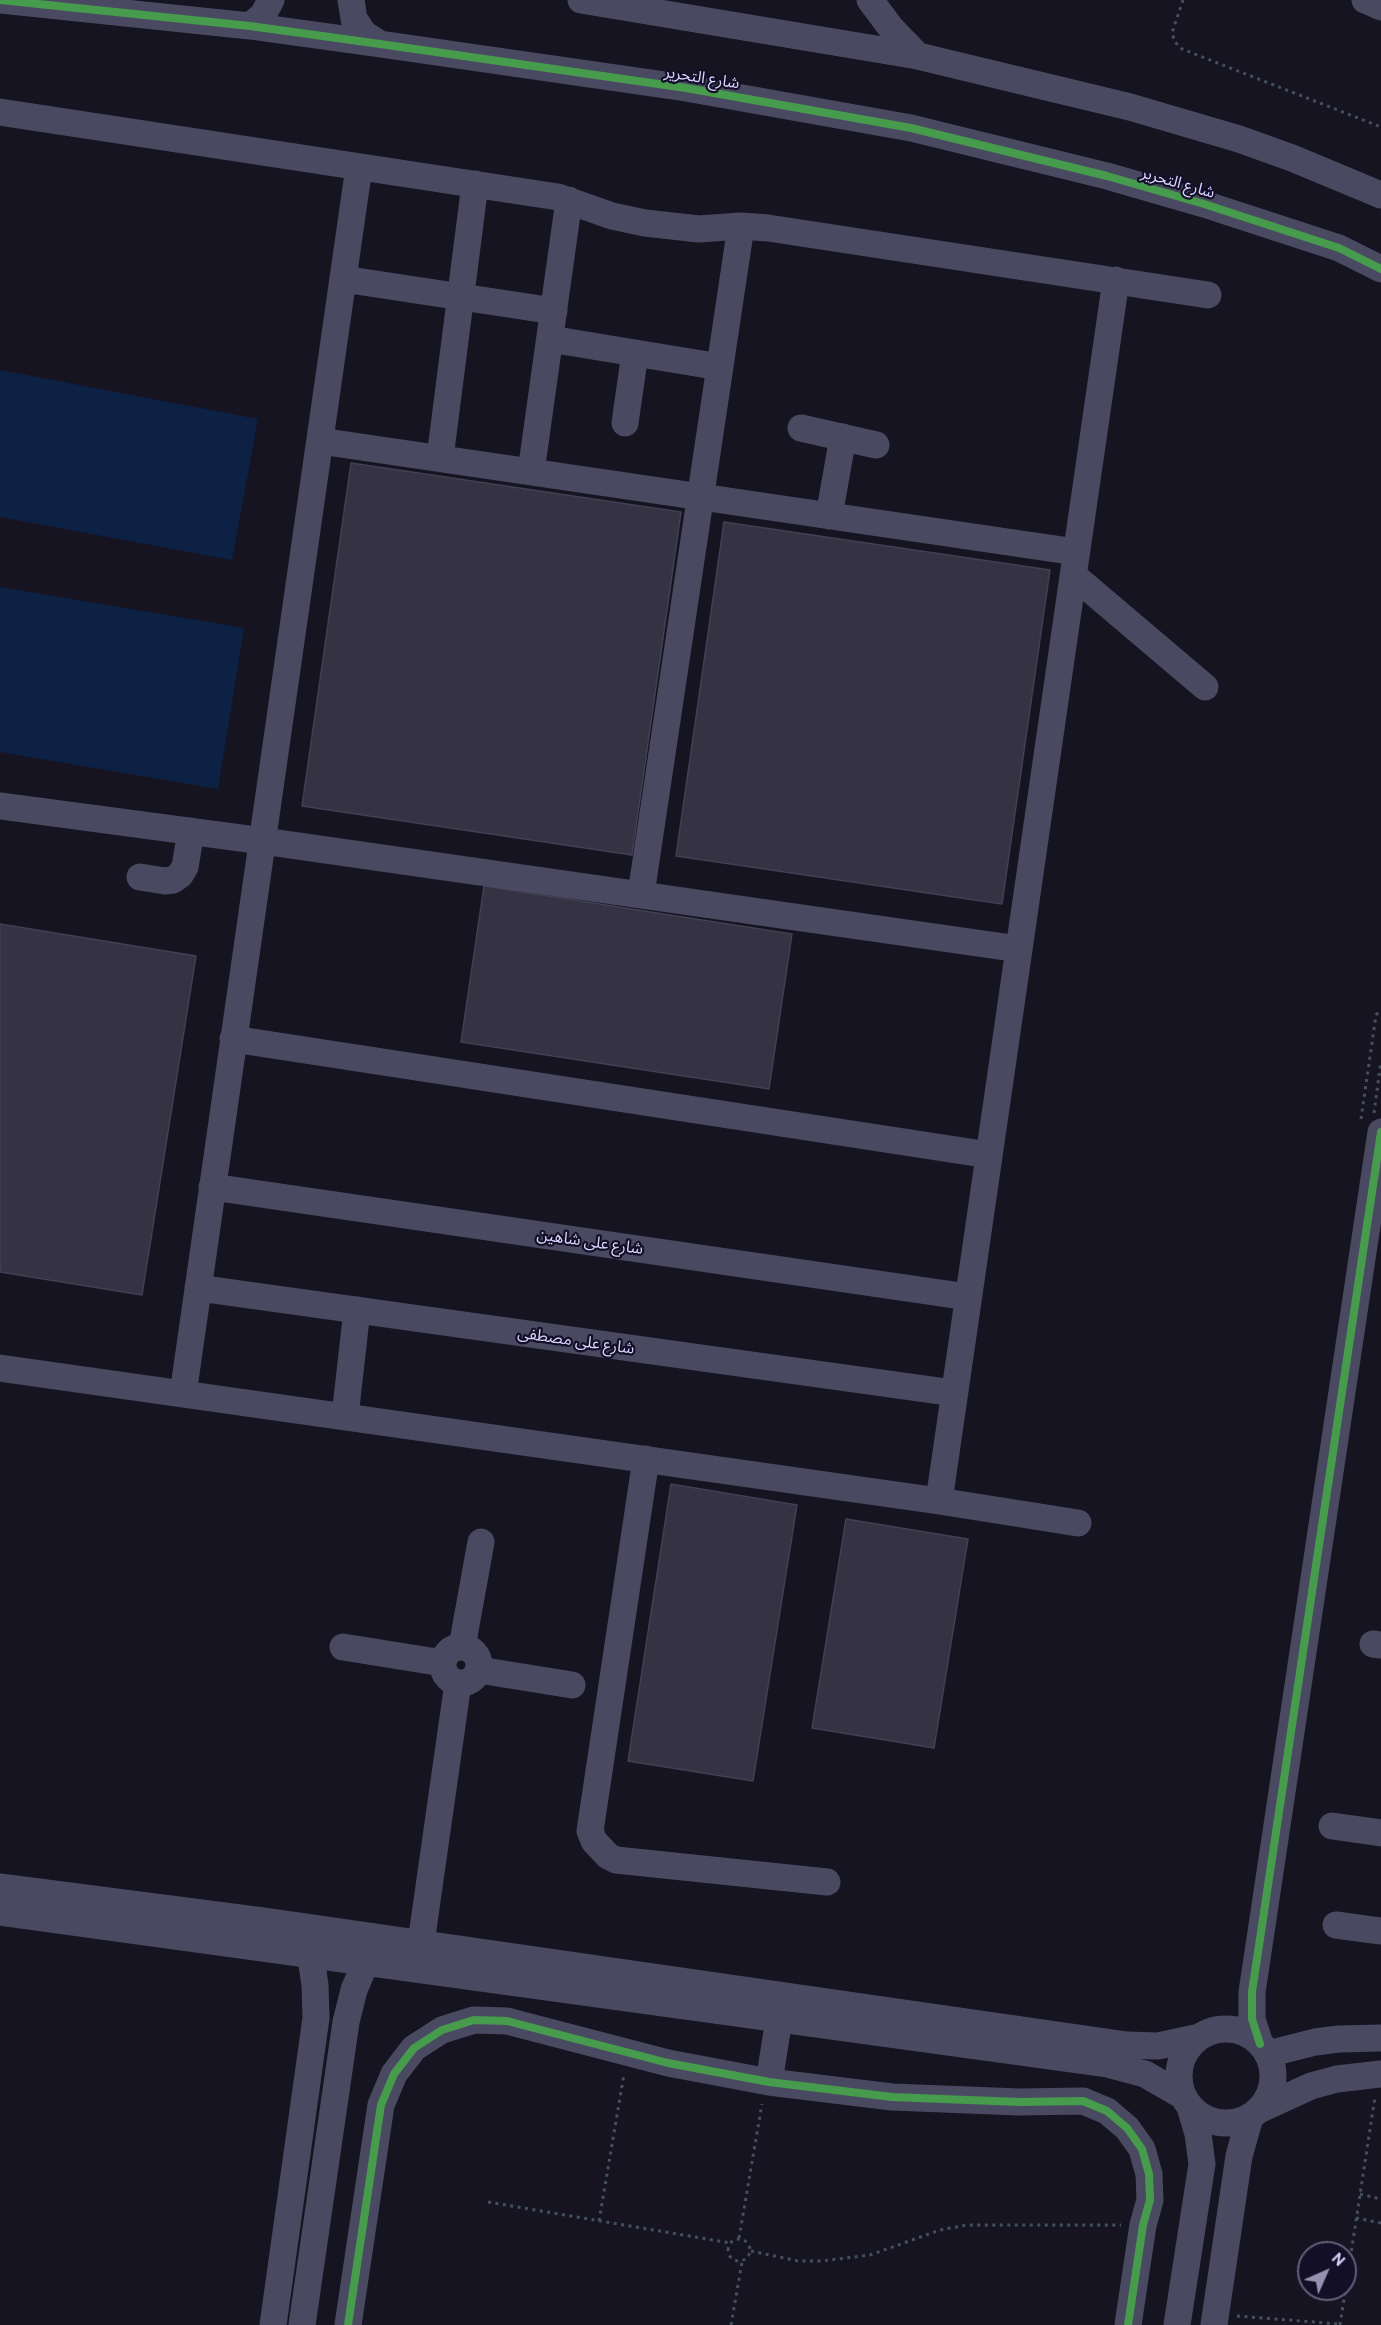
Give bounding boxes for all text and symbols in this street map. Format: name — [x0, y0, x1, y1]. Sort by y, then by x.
street label: شارع التحرير — [663, 63, 741, 93]
street label: شارع التحرير — [1139, 163, 1217, 203]
street label: شارع على شاهين — [536, 1225, 644, 1259]
street label: شارع على مصطفى — [516, 1323, 636, 1359]
north arrow — [1297, 2241, 1357, 2301]
text: N — [1328, 2249, 1349, 2270]

